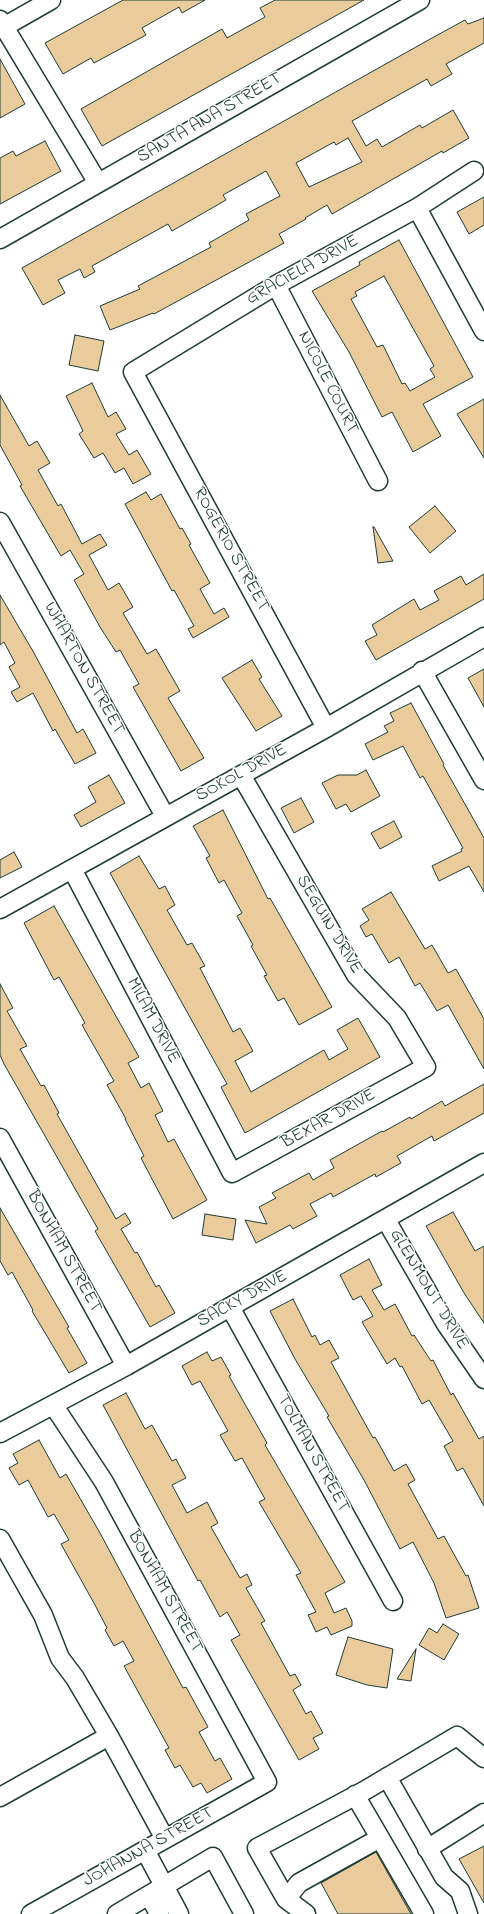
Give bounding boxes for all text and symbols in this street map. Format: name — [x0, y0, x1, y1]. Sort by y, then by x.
street label: SANTA ANA STREET — [134, 69, 286, 169]
street label: GRACIELA DRIVE — [243, 231, 363, 311]
street label: NICOLE COURT — [292, 328, 362, 438]
street label: ROGERIO STREET — [187, 484, 273, 616]
street label: WHARTON STREET — [38, 599, 128, 739]
street label: SOKOL DRIVE — [193, 740, 291, 808]
street label: SEGUIN DRIVE — [290, 872, 366, 978]
street label: MILAM DRIVE — [120, 974, 184, 1068]
street label: BEXAR DRIVE — [278, 1085, 380, 1155]
street label: BONHAM STREET — [20, 1187, 106, 1317]
street label: GLENMONT DRIVE — [384, 1226, 472, 1354]
street label: SACKY DRIVE — [194, 1266, 292, 1334]
street label: TOLMAN STREET — [271, 1391, 353, 1517]
street label: BONHAM STREET — [121, 1527, 207, 1657]
street label: JOHANNA STREET — [80, 1803, 218, 1893]

